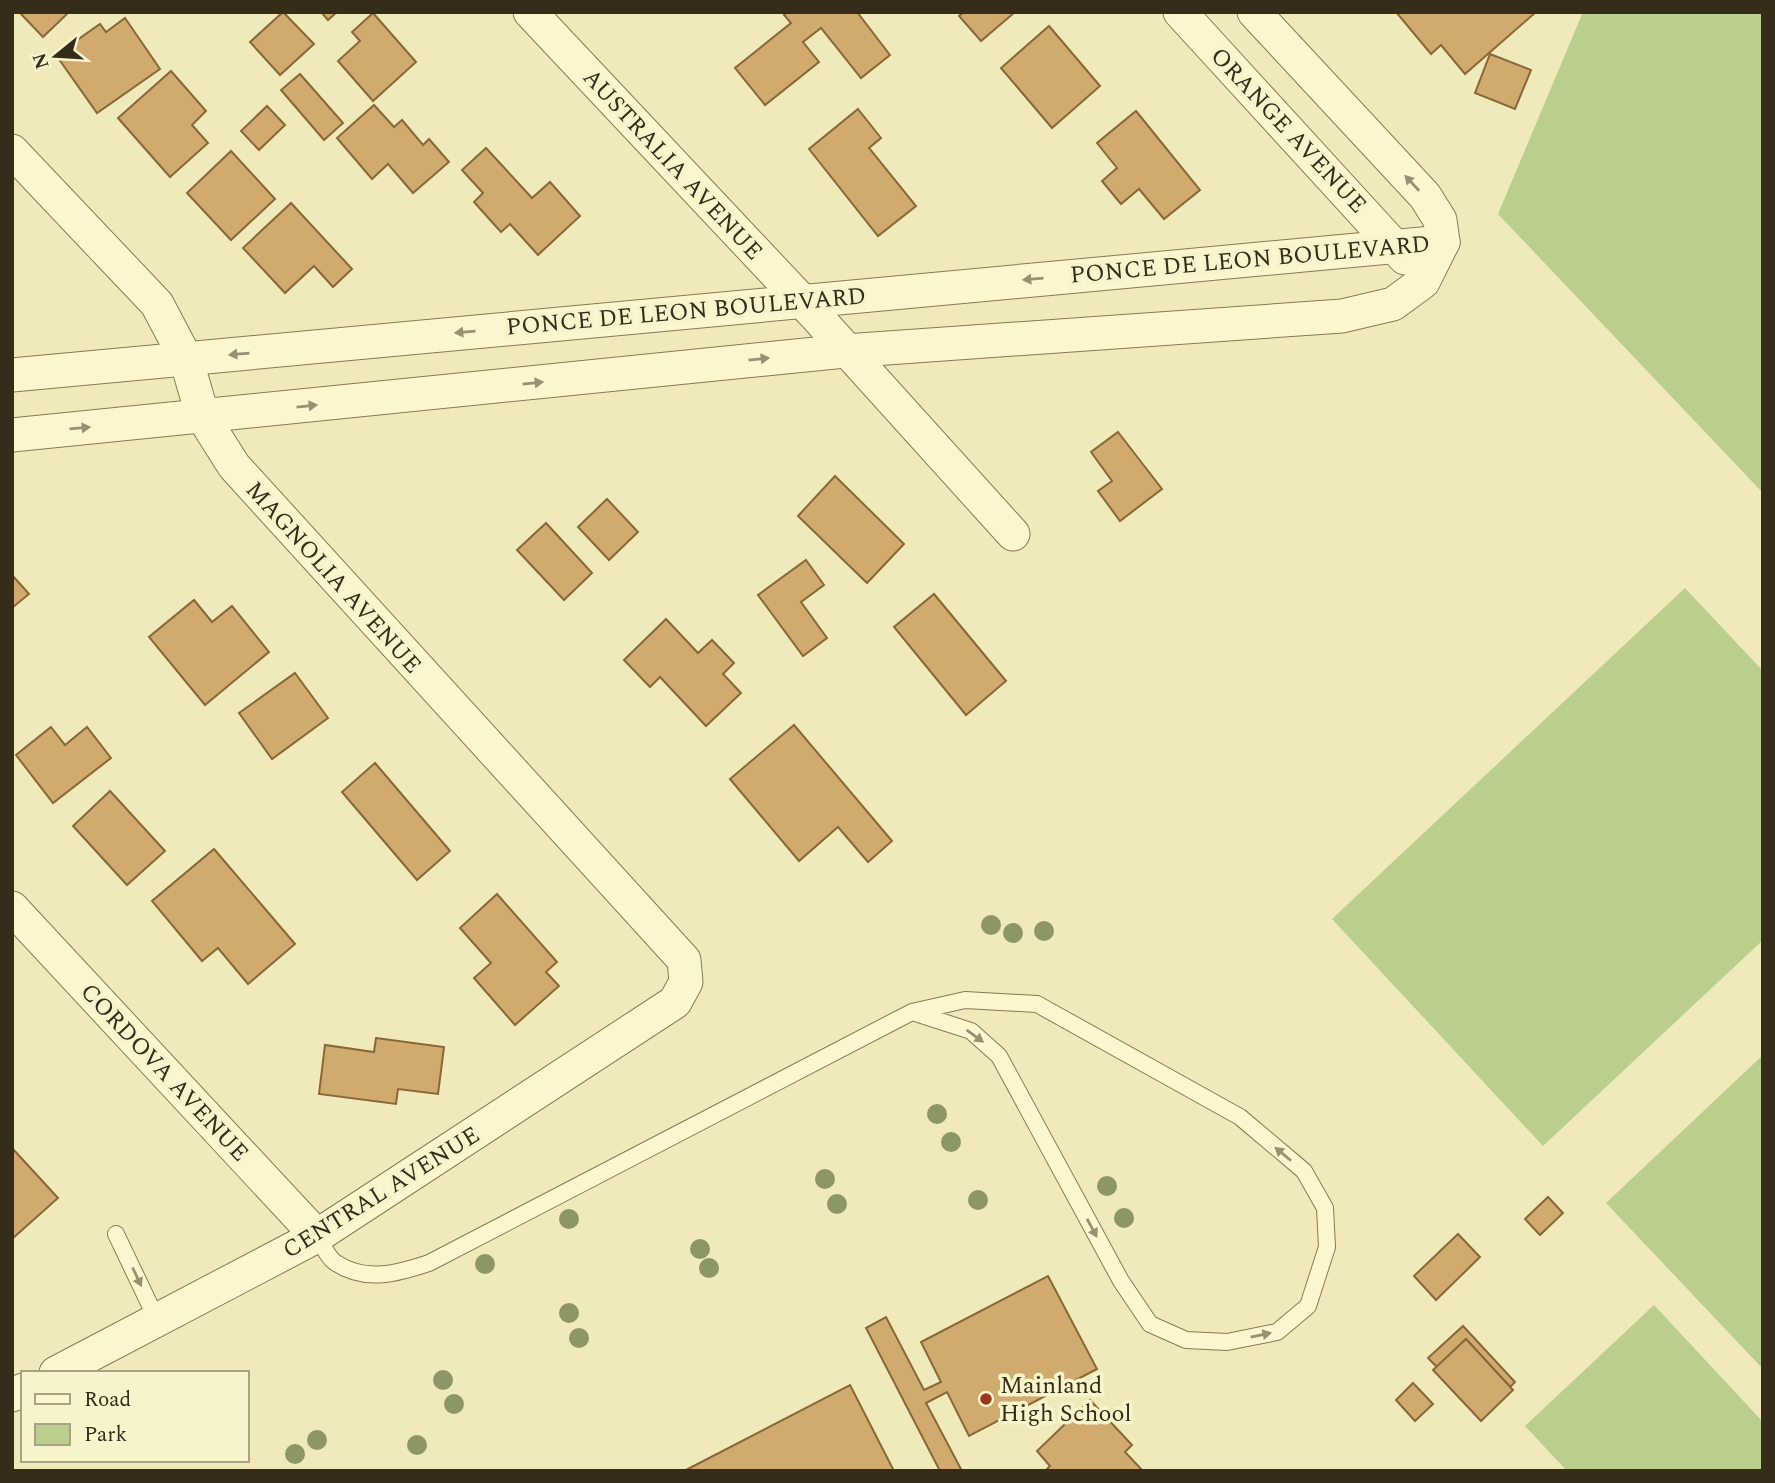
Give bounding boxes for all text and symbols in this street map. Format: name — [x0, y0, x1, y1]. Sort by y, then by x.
north arrow — [21, 21, 91, 91]
street label: ORANGE AVENUE — [1202, 40, 1375, 222]
text: N — [25, 49, 57, 73]
street label: AUSTRALIA AVENUE — [574, 61, 771, 269]
one-way arrow — [1405, 175, 1421, 192]
street label: PONCE DE LEON BOULEVARD — [1069, 226, 1432, 294]
one-way arrow — [1022, 274, 1044, 285]
street label: PONCE DE LEON BOULEVARD — [505, 278, 868, 346]
one-way arrow — [454, 327, 476, 338]
one-way arrow — [228, 349, 250, 360]
one-way arrow — [748, 354, 770, 365]
one-way arrow — [522, 377, 544, 388]
one-way arrow — [296, 400, 318, 411]
one-way arrow — [69, 422, 91, 433]
street label: MAGNOLIA AVENUE — [237, 473, 430, 682]
street label: CORDOVA AVENUE — [72, 975, 257, 1170]
one-way arrow — [965, 1029, 984, 1043]
street label: CENTRAL AVENUE — [276, 1118, 487, 1268]
one-way arrow — [1275, 1147, 1292, 1162]
one-way arrow — [1086, 1218, 1098, 1238]
one-way arrow — [131, 1267, 142, 1287]
one-way arrow — [1250, 1329, 1272, 1340]
place label: Mainland High School — [1000, 1368, 1132, 1432]
legend — [21, 1371, 248, 1462]
text: Road — [84, 1384, 131, 1416]
marker: Mainland High School — [978, 1391, 994, 1407]
text: Park — [84, 1419, 128, 1451]

